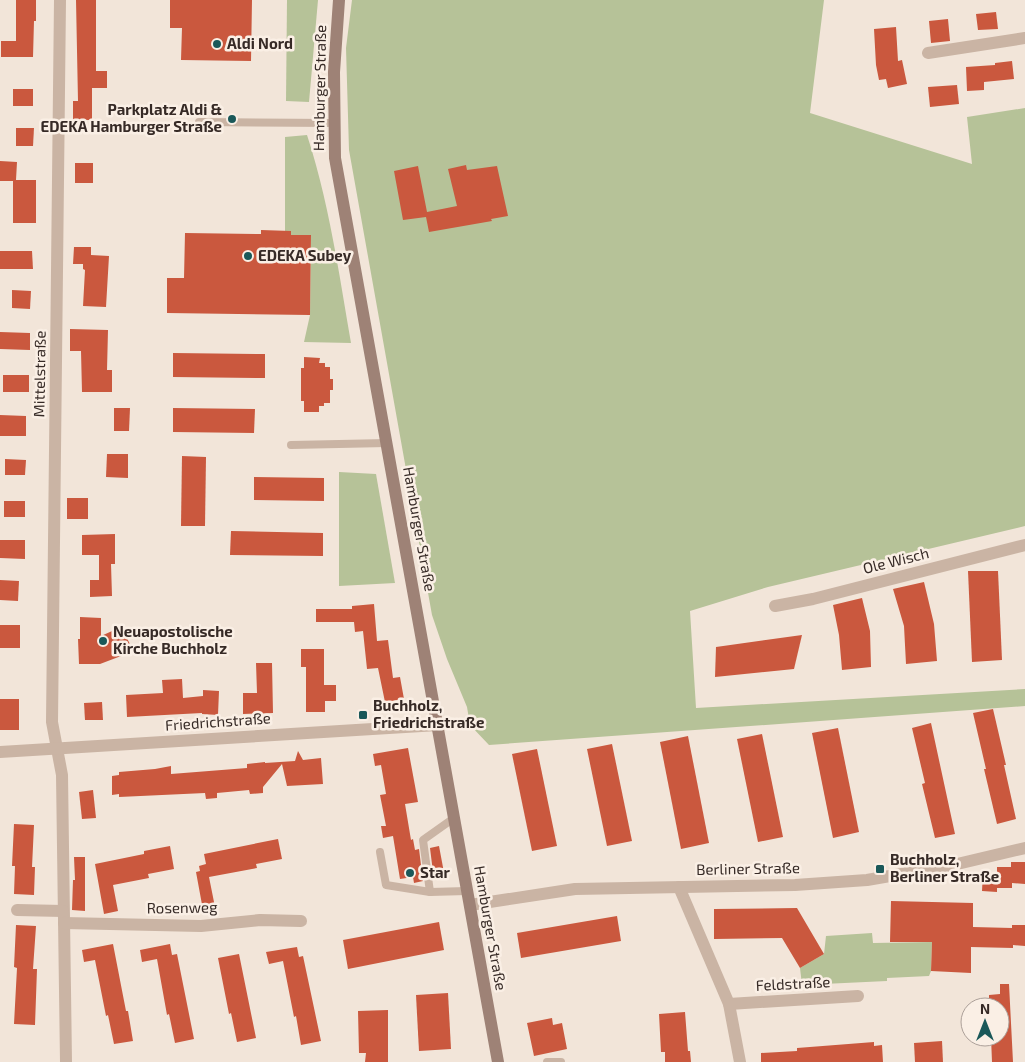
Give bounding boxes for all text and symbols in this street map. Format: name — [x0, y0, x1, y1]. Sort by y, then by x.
street label: Hamburger Straße — [309, 25, 329, 151]
place label: Aldi Nord — [227, 34, 293, 52]
marker: Aldi Nord — [211, 38, 223, 50]
place label: Parkplatz Aldi & EDEKA Hamburger Straße — [41, 100, 223, 135]
marker: Parkplatz Aldi & EDEKA Hamburger Straße — [226, 113, 238, 125]
place label: EDEKA Subey — [258, 246, 352, 265]
marker: EDEKA Subey — [242, 250, 254, 262]
street label: Mittelstraße — [29, 331, 49, 417]
street label: Hamburger Straße — [400, 465, 440, 593]
street label: Ole Wisch — [861, 543, 931, 577]
place label: Neuapostolische Kirche Buchholz — [113, 622, 233, 657]
marker: Neuapostolische Kirche Buchholz — [97, 635, 109, 647]
place label: Buchholz, Friedrichstraße — [373, 696, 484, 731]
street label: Friedrichstraße — [165, 708, 271, 734]
marker: Buchholz, Friedrichstraße — [357, 709, 369, 721]
place label: Buchholz, Berliner Straße — [890, 850, 999, 885]
street label: Berliner Straße — [696, 858, 800, 878]
place label: Star — [420, 863, 450, 881]
marker: Buchholz, Berliner Straße — [874, 863, 886, 875]
street label: Hamburger Straße — [471, 864, 511, 992]
marker: Star — [404, 867, 416, 879]
street label: Rosenweg — [146, 897, 218, 917]
street label: Feldstraße — [755, 972, 831, 994]
north arrow — [960, 997, 1010, 1047]
text: N — [980, 1000, 990, 1017]

